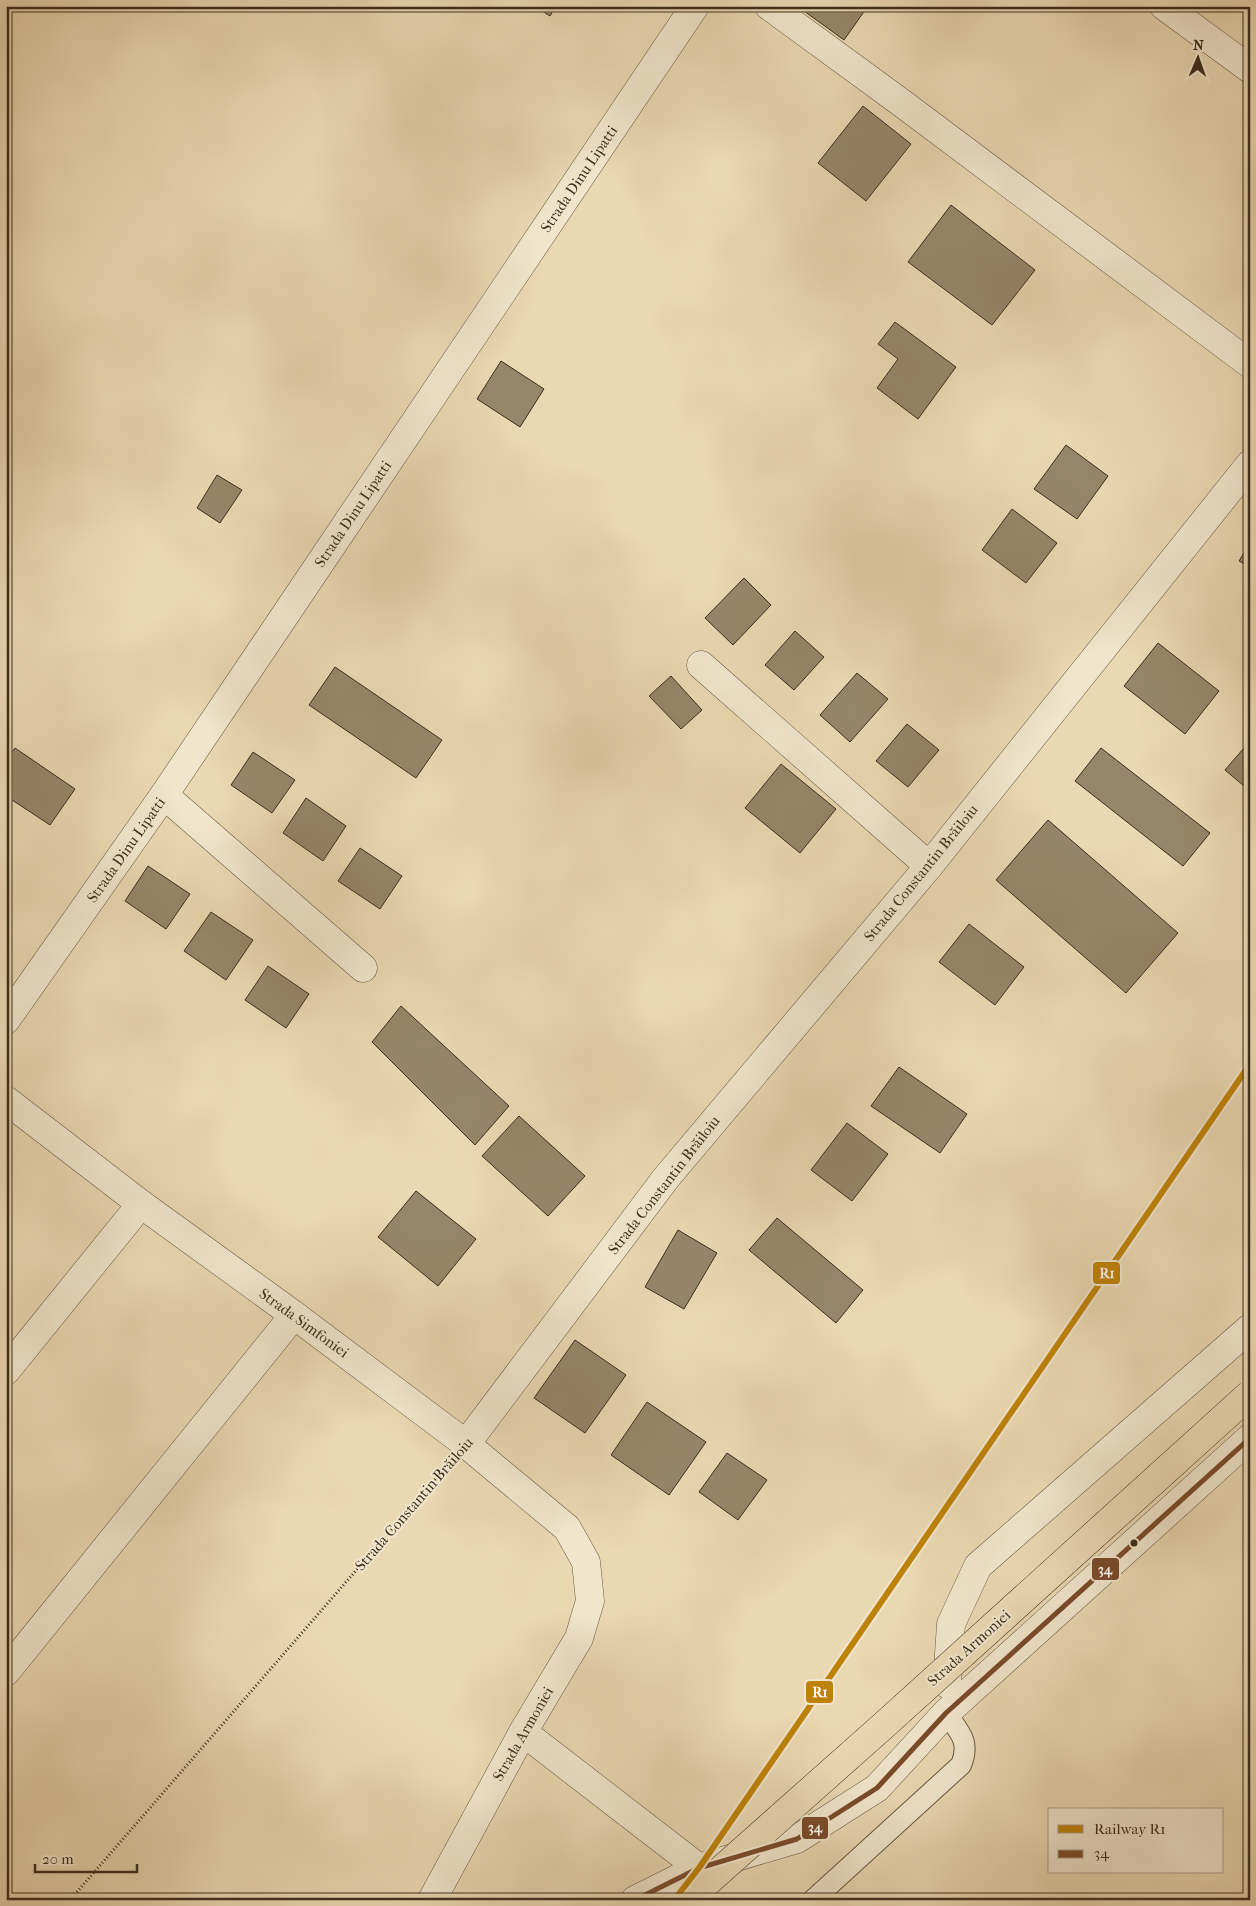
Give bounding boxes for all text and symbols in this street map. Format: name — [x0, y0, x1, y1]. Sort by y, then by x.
north arrow — [1174, 32, 1224, 82]
text: N — [1193, 37, 1204, 54]
street label: Strada Dinu Lipatti — [537, 122, 622, 236]
street label: Strada Dinu Lipatti — [311, 457, 396, 571]
street label: Strada Dinu Lipatti — [83, 793, 169, 906]
street label: Strada Constantin Brăiloiu — [860, 800, 982, 945]
street label: Strada Constantin Brăiloiu — [604, 1112, 724, 1258]
line badge: R1 — [1092, 1261, 1121, 1285]
text: R1 — [1099, 1265, 1115, 1282]
street label: Strada Simfoniei — [256, 1284, 353, 1362]
street label: Strada Constantin Brăiloiu — [351, 1433, 477, 1574]
unlabelled marker — [1129, 1538, 1139, 1548]
line badge: 34 — [1091, 1557, 1120, 1581]
text: 34 — [1098, 1561, 1113, 1578]
street label: Strada Armoniei — [924, 1606, 1015, 1690]
line badge: R1 — [805, 1680, 834, 1704]
street label: Strada Armoniei — [489, 1683, 557, 1784]
text: R1 — [812, 1684, 828, 1701]
legend — [1048, 1808, 1224, 1874]
line badge: 34 — [801, 1816, 829, 1840]
text: 34 — [808, 1819, 823, 1836]
text: Railway R1 — [1094, 1820, 1166, 1838]
scale bar — [35, 1841, 138, 1873]
text: 34 — [1094, 1844, 1110, 1862]
text: 20 m — [42, 1850, 74, 1868]

